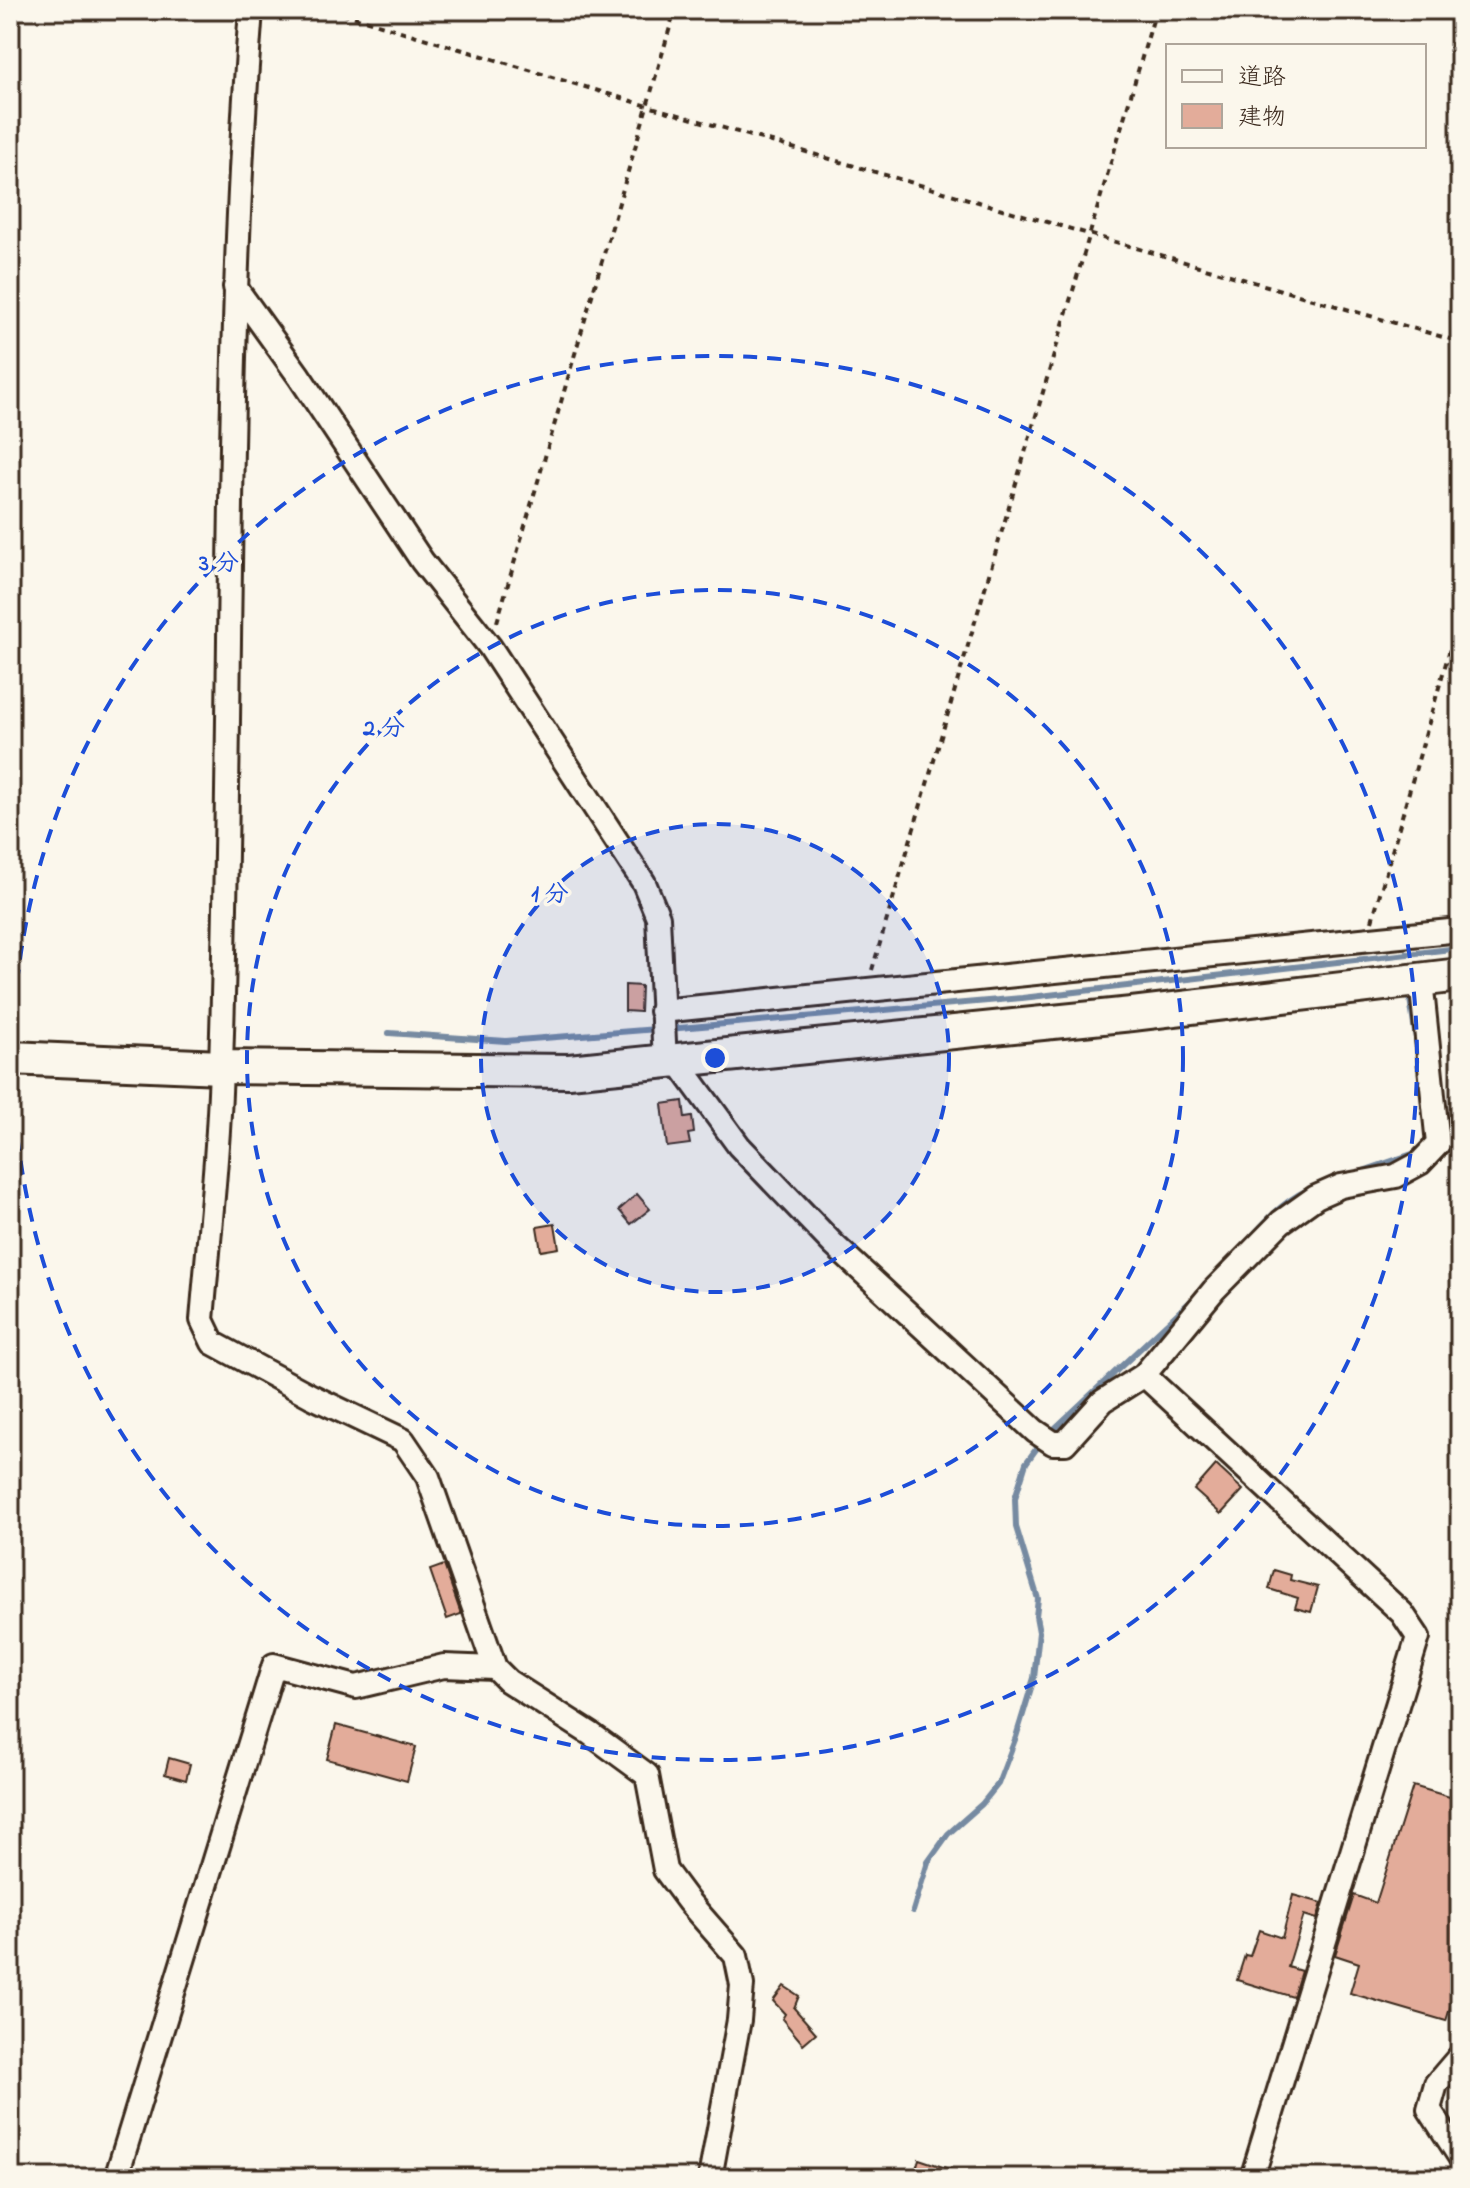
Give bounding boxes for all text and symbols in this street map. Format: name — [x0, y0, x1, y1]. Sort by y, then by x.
legend — [1166, 44, 1426, 148]
text: 道路 — [1238, 61, 1286, 96]
text: 建物 — [1238, 101, 1286, 136]
text: 3 分 — [198, 547, 239, 582]
text: 2 分 — [362, 712, 405, 747]
text: 1 分 — [531, 878, 569, 913]
centre of rings — [701, 1044, 729, 1072]

